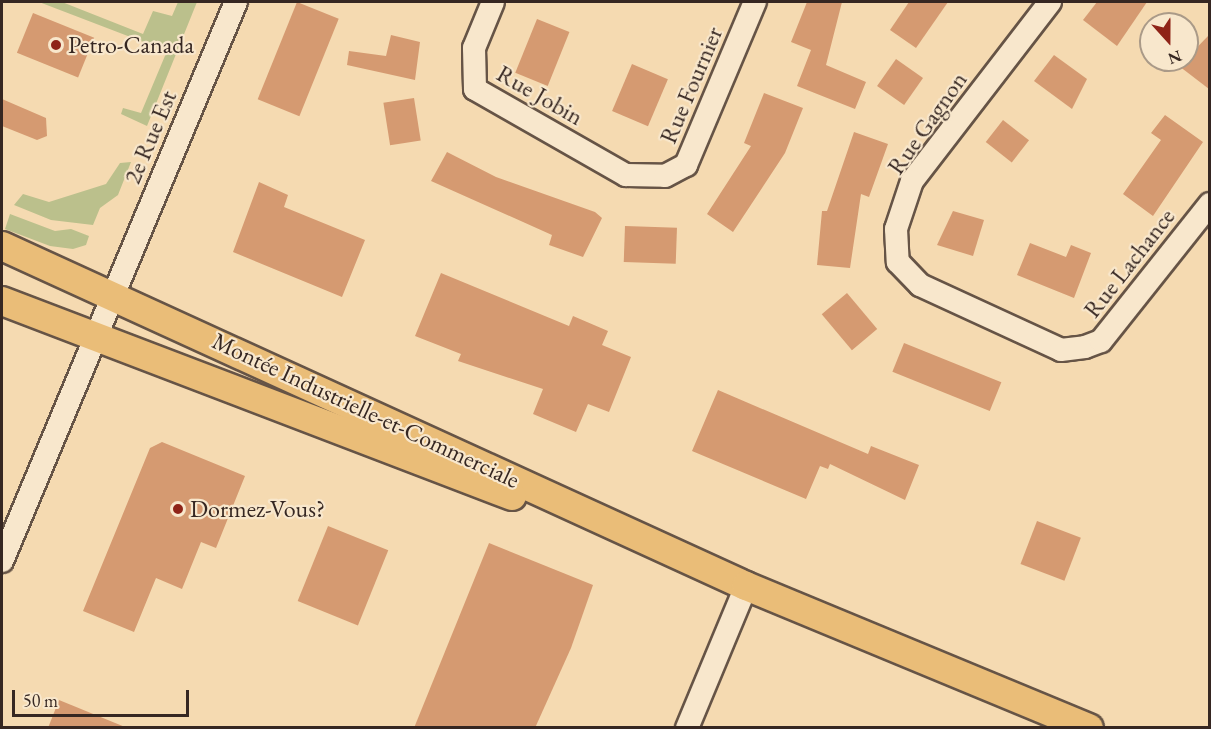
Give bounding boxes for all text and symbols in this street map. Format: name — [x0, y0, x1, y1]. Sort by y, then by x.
north arrow — [1139, 12, 1199, 72]
street label: Rue Fournier — [654, 22, 728, 148]
place label: Petro-Canada — [68, 31, 194, 59]
marker: Petro-Canada — [49, 38, 63, 52]
text: N — [1165, 45, 1185, 70]
street label: Rue Jobin — [492, 59, 588, 131]
street label: Rue Gagnon — [881, 66, 973, 180]
street label: 2e Rue Est — [118, 86, 182, 188]
street label: Rue Lachance — [1077, 203, 1181, 323]
street label: Montée Industrielle-et-Commerciale — [208, 326, 524, 494]
place label: Dormez-Vous? — [190, 495, 325, 523]
marker: Dormez-Vous? — [171, 502, 185, 516]
scale bar — [15, 678, 192, 716]
text: 50 m — [23, 689, 58, 712]

